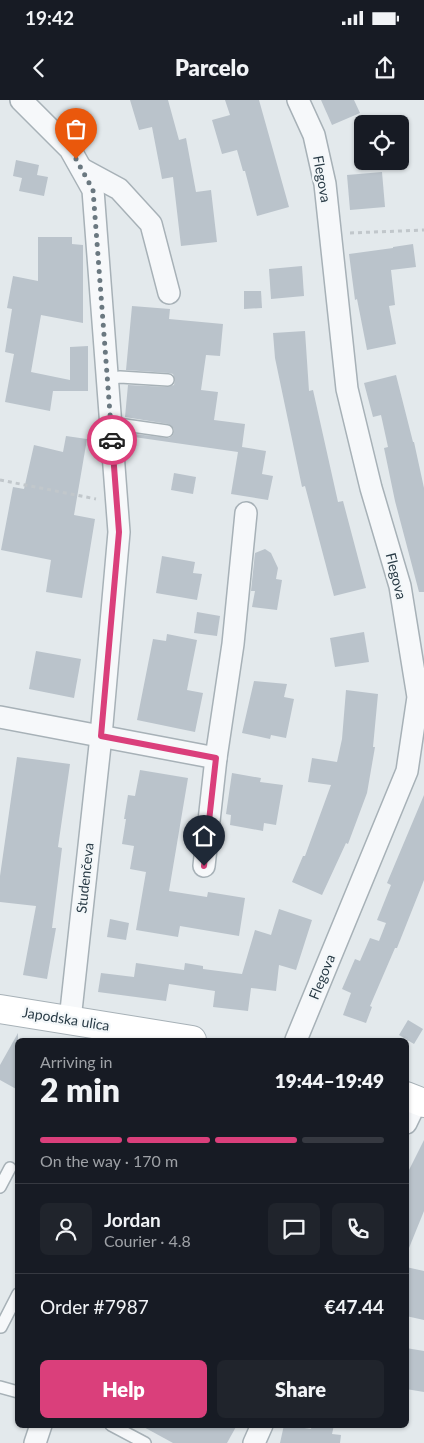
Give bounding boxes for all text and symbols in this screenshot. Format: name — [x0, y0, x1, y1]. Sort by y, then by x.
text: 19:42 — [25, 6, 74, 29]
icon: back — [25, 54, 53, 82]
text: Parcelo — [175, 54, 249, 81]
icon: share — [371, 54, 399, 82]
pin — [55, 108, 97, 159]
icon: bag — [62, 115, 90, 143]
map controls — [354, 115, 409, 170]
button: locate — [354, 115, 409, 170]
street label: Flegova — [310, 154, 335, 204]
courier — [87, 415, 137, 465]
icon: car — [98, 426, 126, 454]
street label: Flegova — [382, 551, 410, 601]
pin — [183, 815, 225, 866]
icon: home — [190, 822, 218, 850]
street label: Studenčeva — [72, 842, 97, 914]
street label: Flegova — [305, 952, 338, 1002]
street label: Japodska ulica — [21, 1003, 111, 1034]
text: Arriving in — [40, 1052, 113, 1071]
text: 19:44–19:49 — [275, 1069, 384, 1092]
text: 2 min — [40, 1070, 120, 1109]
text: On the way · 170 m — [40, 1151, 178, 1170]
button: person — [40, 1203, 92, 1255]
button: chat — [268, 1203, 320, 1255]
button: phone — [332, 1203, 384, 1255]
text: Jordan — [104, 1208, 161, 1231]
text: Courier · 4.8 — [104, 1231, 191, 1250]
text: Order #7987 — [40, 1295, 149, 1318]
text: €47.44 — [324, 1295, 384, 1318]
button: Help — [40, 1360, 207, 1418]
button: Share — [217, 1360, 384, 1418]

